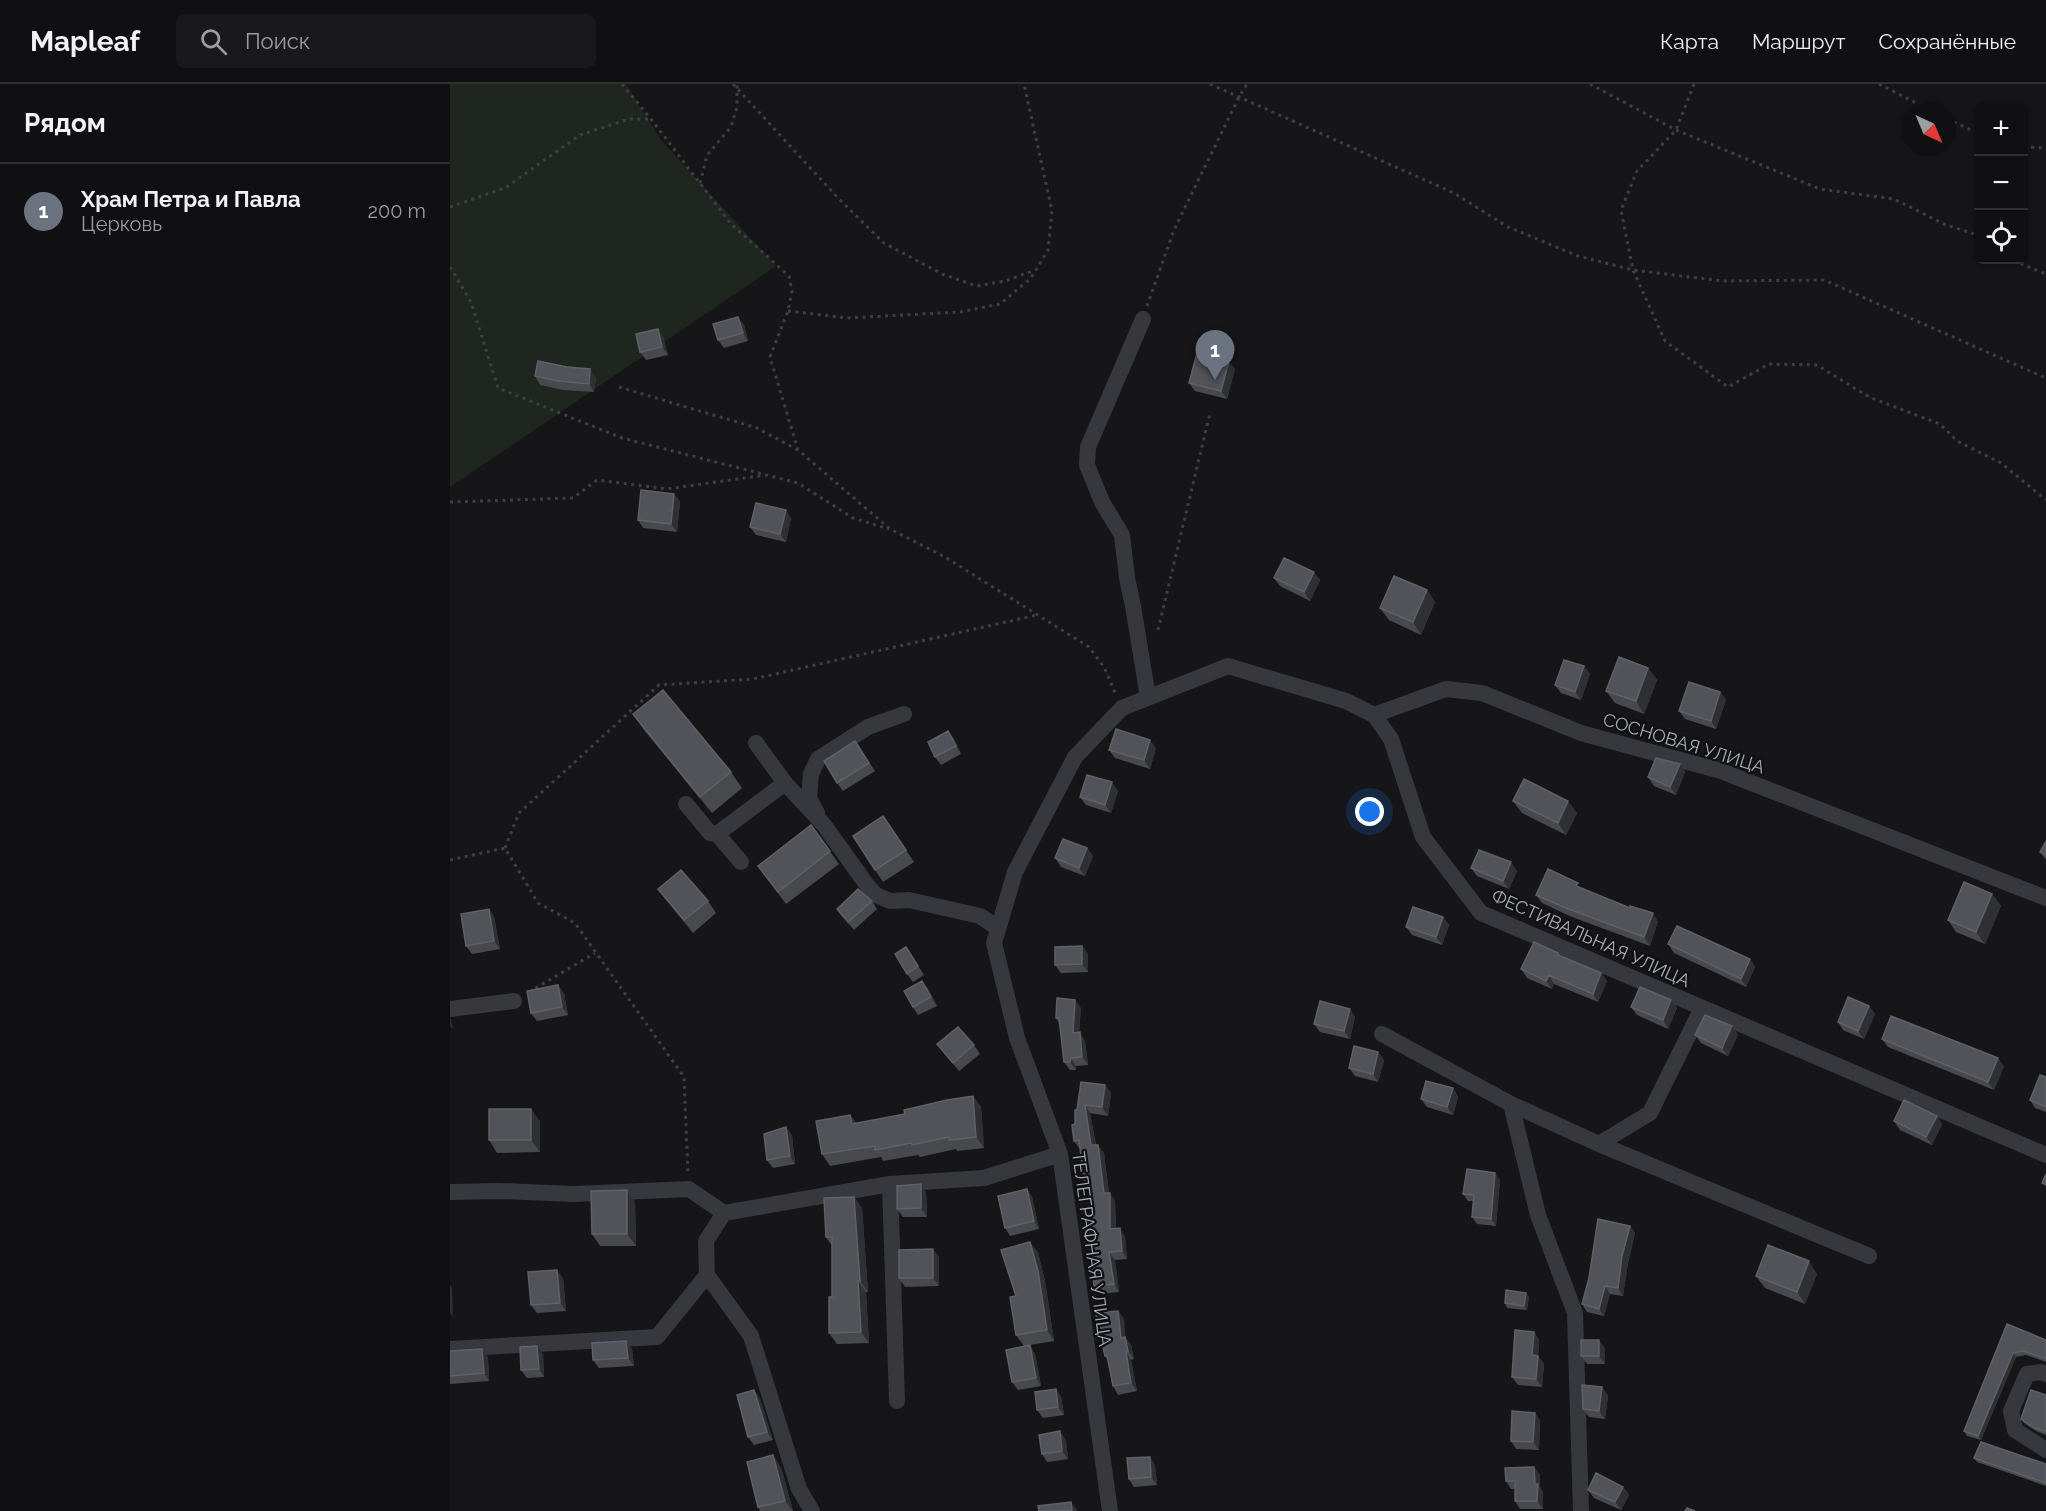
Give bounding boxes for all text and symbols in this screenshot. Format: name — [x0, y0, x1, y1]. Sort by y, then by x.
search box — [176, 14, 596, 68]
text: Mapleaf — [30, 25, 140, 58]
icon: search — [197, 25, 230, 58]
text: Поиск — [245, 28, 310, 54]
text: Карта — [1660, 29, 1719, 54]
text: Маршрут — [1752, 29, 1845, 54]
text: Сохранённые — [1878, 29, 2016, 54]
north arrow — [1902, 102, 1956, 156]
map controls — [1974, 102, 2028, 264]
button: + — [1974, 102, 2028, 156]
text: Рядом — [24, 108, 106, 138]
button: − — [1974, 156, 2028, 210]
text: Храм Петра и Павла — [81, 186, 301, 212]
text: 1 — [39, 199, 48, 223]
text: 200 m — [368, 199, 426, 223]
button: locate — [1974, 210, 2028, 264]
text: Церковь — [81, 212, 162, 236]
pin: 1 — [1196, 330, 1234, 380]
street label: СОСНОВАЯ УЛИЦА — [1601, 708, 1767, 778]
your location — [1355, 797, 1384, 826]
street label: ФЕСТИВАЛЬНАЯ УЛИЦА — [1489, 885, 1693, 991]
street label: ТЕЛЕГРАФНАЯ УЛИЦА — [1068, 1150, 1116, 1348]

